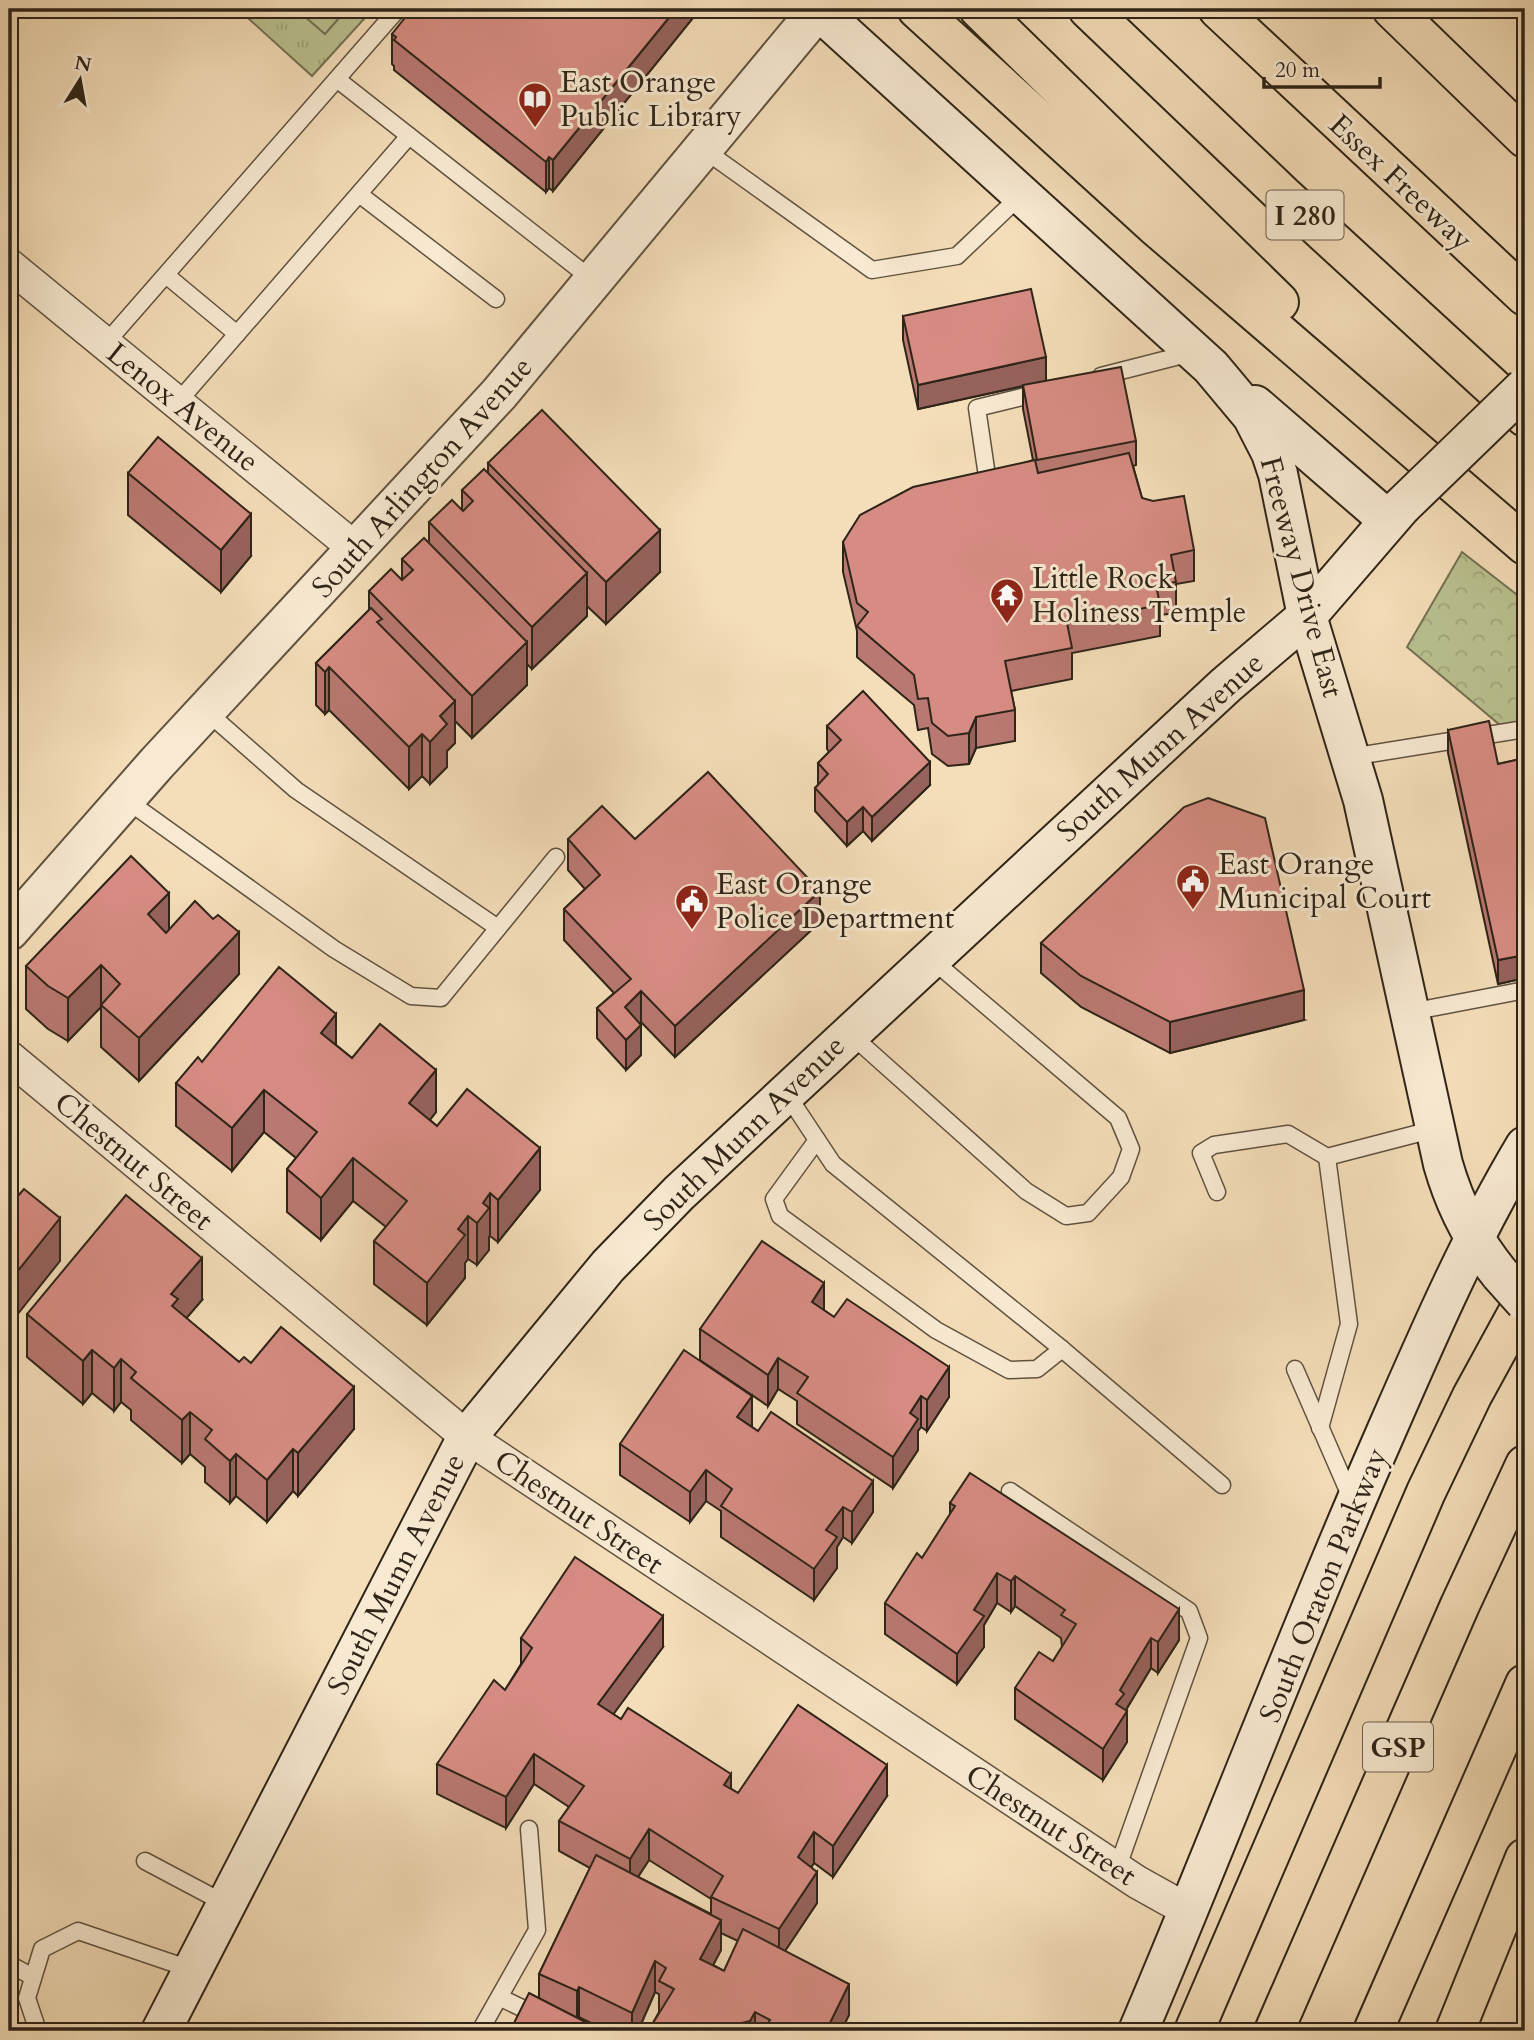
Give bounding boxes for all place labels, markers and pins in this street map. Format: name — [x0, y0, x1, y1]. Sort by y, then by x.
place label: East Orange Public Library — [560, 62, 742, 137]
library icon: East Orange Public Library — [516, 80, 554, 129]
place label: Little Rock Holiness Temple — [1032, 558, 1246, 633]
temple icon: Little Rock Holiness Temple — [988, 576, 1026, 625]
place label: East Orange Municipal Court — [1218, 844, 1432, 919]
public building icon: East Orange Municipal Court — [1174, 862, 1212, 911]
place label: East Orange Police Department — [716, 864, 955, 939]
public building icon: East Orange Police Department — [673, 882, 711, 931]

